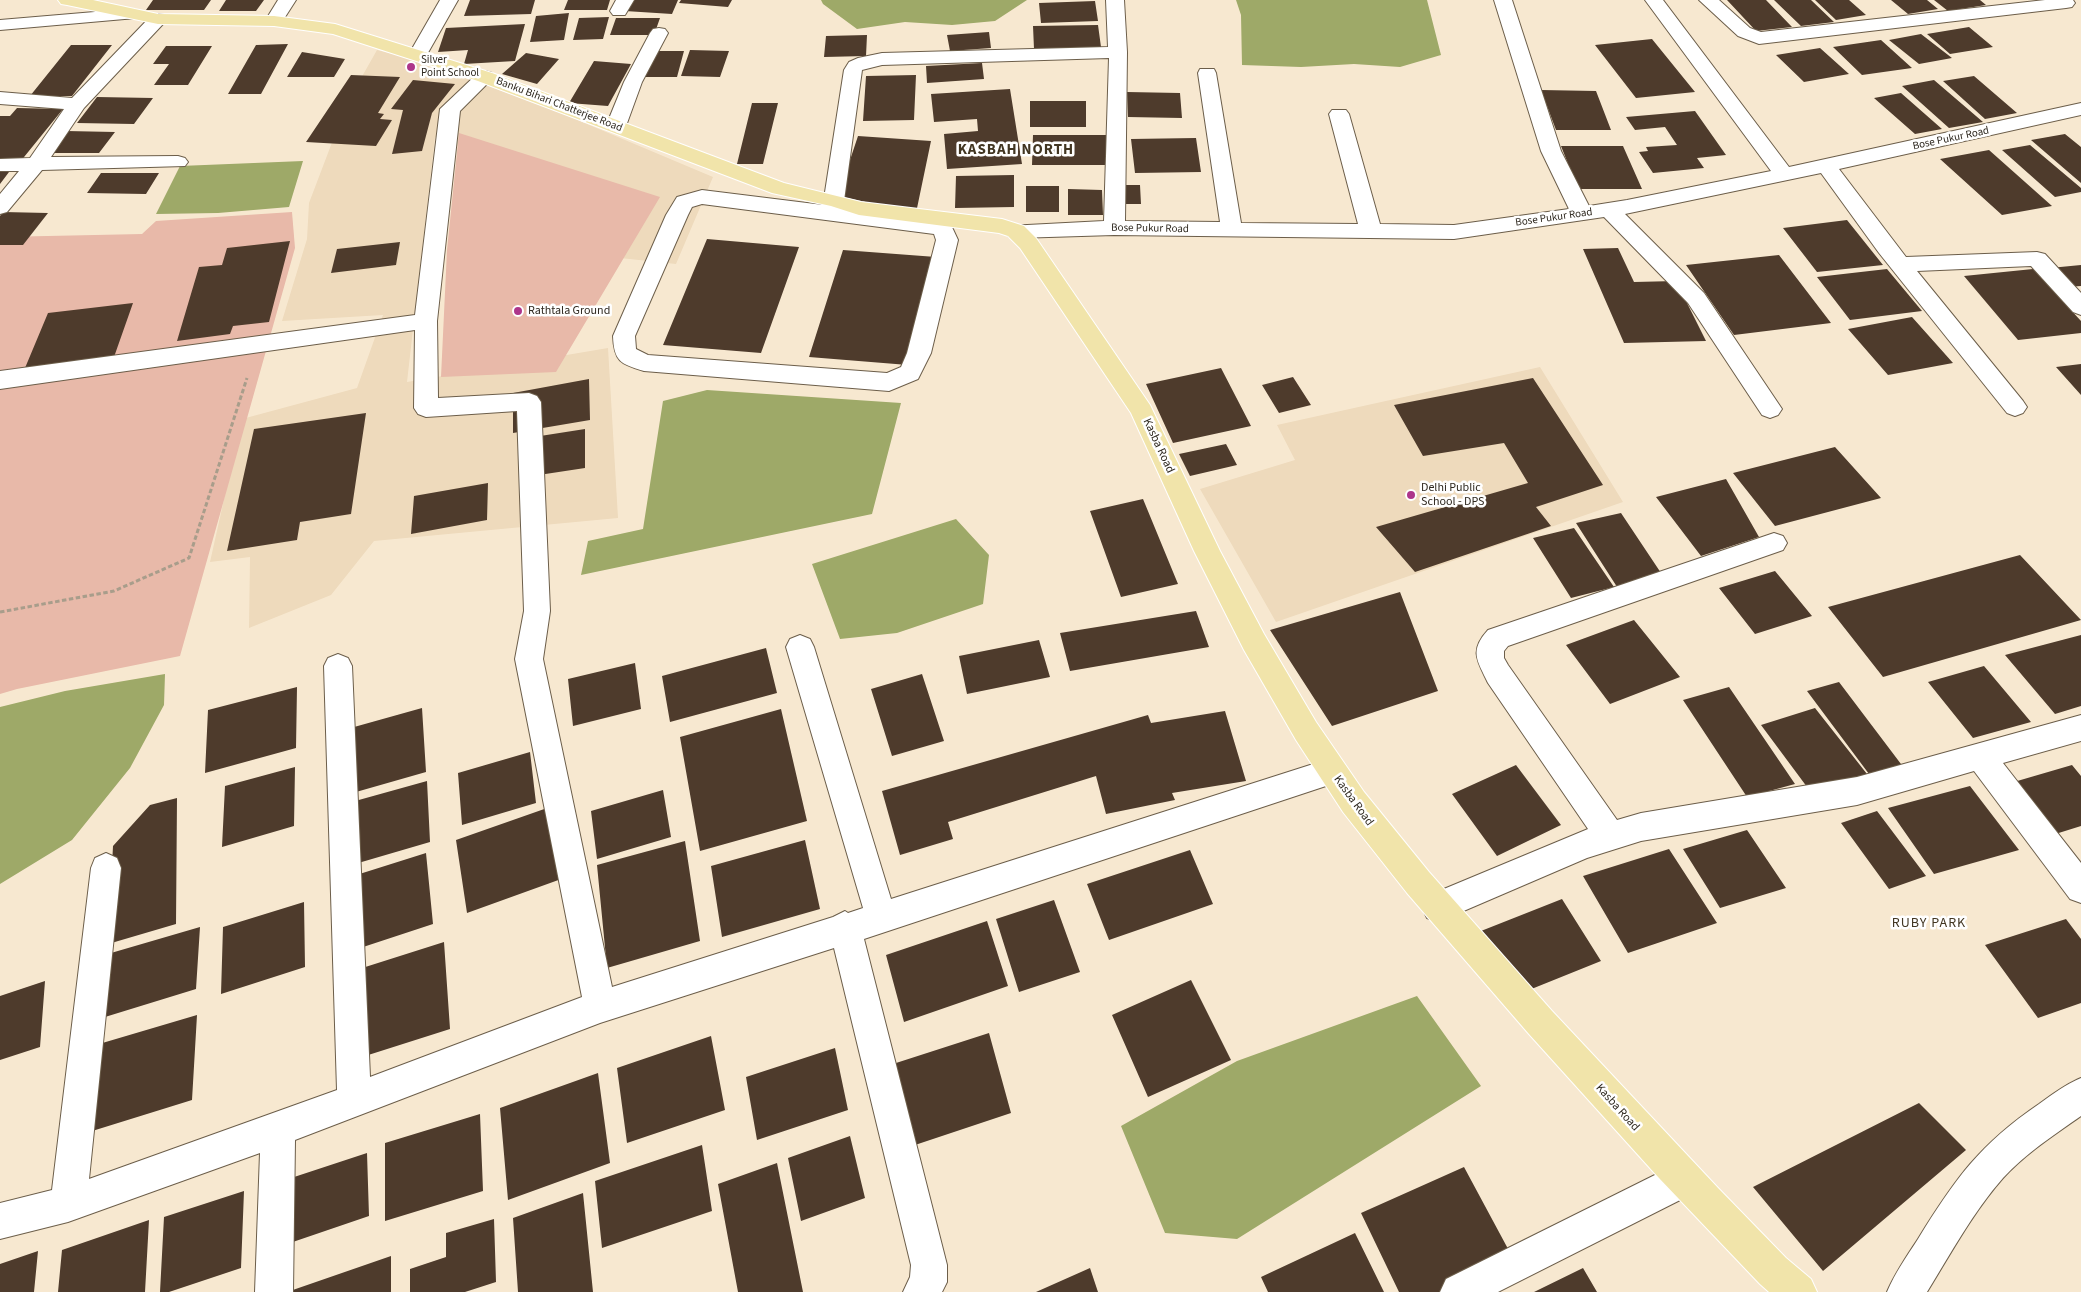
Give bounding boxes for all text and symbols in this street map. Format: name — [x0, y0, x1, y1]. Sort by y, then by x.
place label: Silver Point School — [421, 54, 479, 80]
marker: Silver Point School — [405, 61, 417, 73]
street label: Banku Bihari Chatterjee Road — [494, 75, 624, 135]
street label: Bose Pukur Road — [1912, 124, 1990, 154]
district label: KASBAH NORTH — [956, 142, 1076, 160]
street label: Bose Pukur Road — [1515, 206, 1593, 230]
street label: Bose Pukur Road — [1111, 222, 1189, 236]
place label: Rathtala Ground — [528, 304, 610, 318]
marker: Rathtala Ground — [512, 305, 524, 317]
street label: Kasba Road — [1139, 416, 1177, 476]
place label: Delhi Public School - DPS — [1421, 481, 1484, 509]
marker: Delhi Public School - DPS — [1405, 489, 1417, 501]
street label: Kasba Road — [1330, 773, 1376, 829]
district label: RUBY PARK — [1891, 916, 1967, 932]
street label: Kasba Road — [1592, 1081, 1642, 1135]

